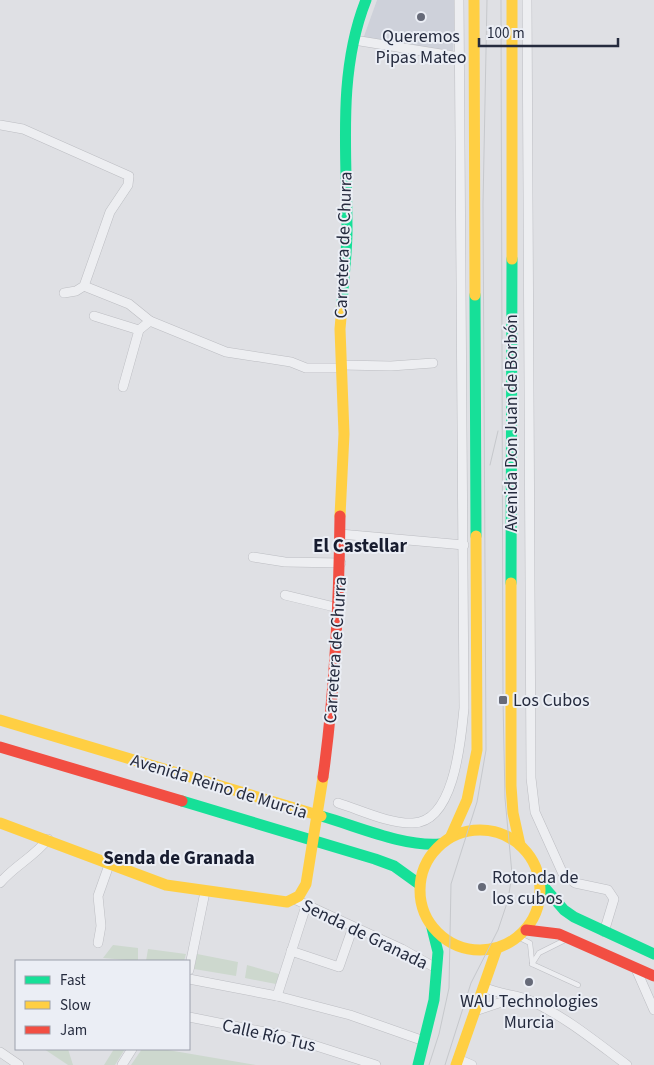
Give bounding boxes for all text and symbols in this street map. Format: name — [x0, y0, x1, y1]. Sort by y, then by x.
marker: Queremos Pipas Mateo — [415, 11, 427, 23]
scale bar — [479, 15, 618, 47]
text: 100 m — [487, 23, 525, 44]
place label: Queremos Pipas Mateo — [375, 24, 467, 70]
street label: Carretera de Churra — [328, 171, 359, 319]
street label: Avenida Don Juan de Borbón — [499, 314, 524, 532]
district label: El Castellar — [313, 533, 407, 560]
street label: Carretera de Churra — [318, 576, 353, 724]
place label: Los Cubos — [513, 688, 590, 713]
marker: Los Cubos — [497, 694, 509, 706]
street label: Avenida Reino de Murcia — [127, 748, 310, 825]
district label: Senda de Granada — [103, 845, 255, 872]
place label: Rotonda de los cubos — [492, 865, 579, 911]
marker: Rotonda de los cubos — [476, 881, 488, 893]
street label: Senda de Granada — [297, 893, 432, 976]
legend — [15, 960, 190, 1050]
text: Fast — [60, 970, 86, 991]
marker: WAU Technologies Murcia — [523, 976, 535, 988]
place label: WAU Technologies Murcia — [460, 989, 598, 1035]
text: Slow — [60, 995, 91, 1016]
street label: Calle Río Tus — [220, 1013, 318, 1058]
text: Jam — [60, 1020, 87, 1041]

